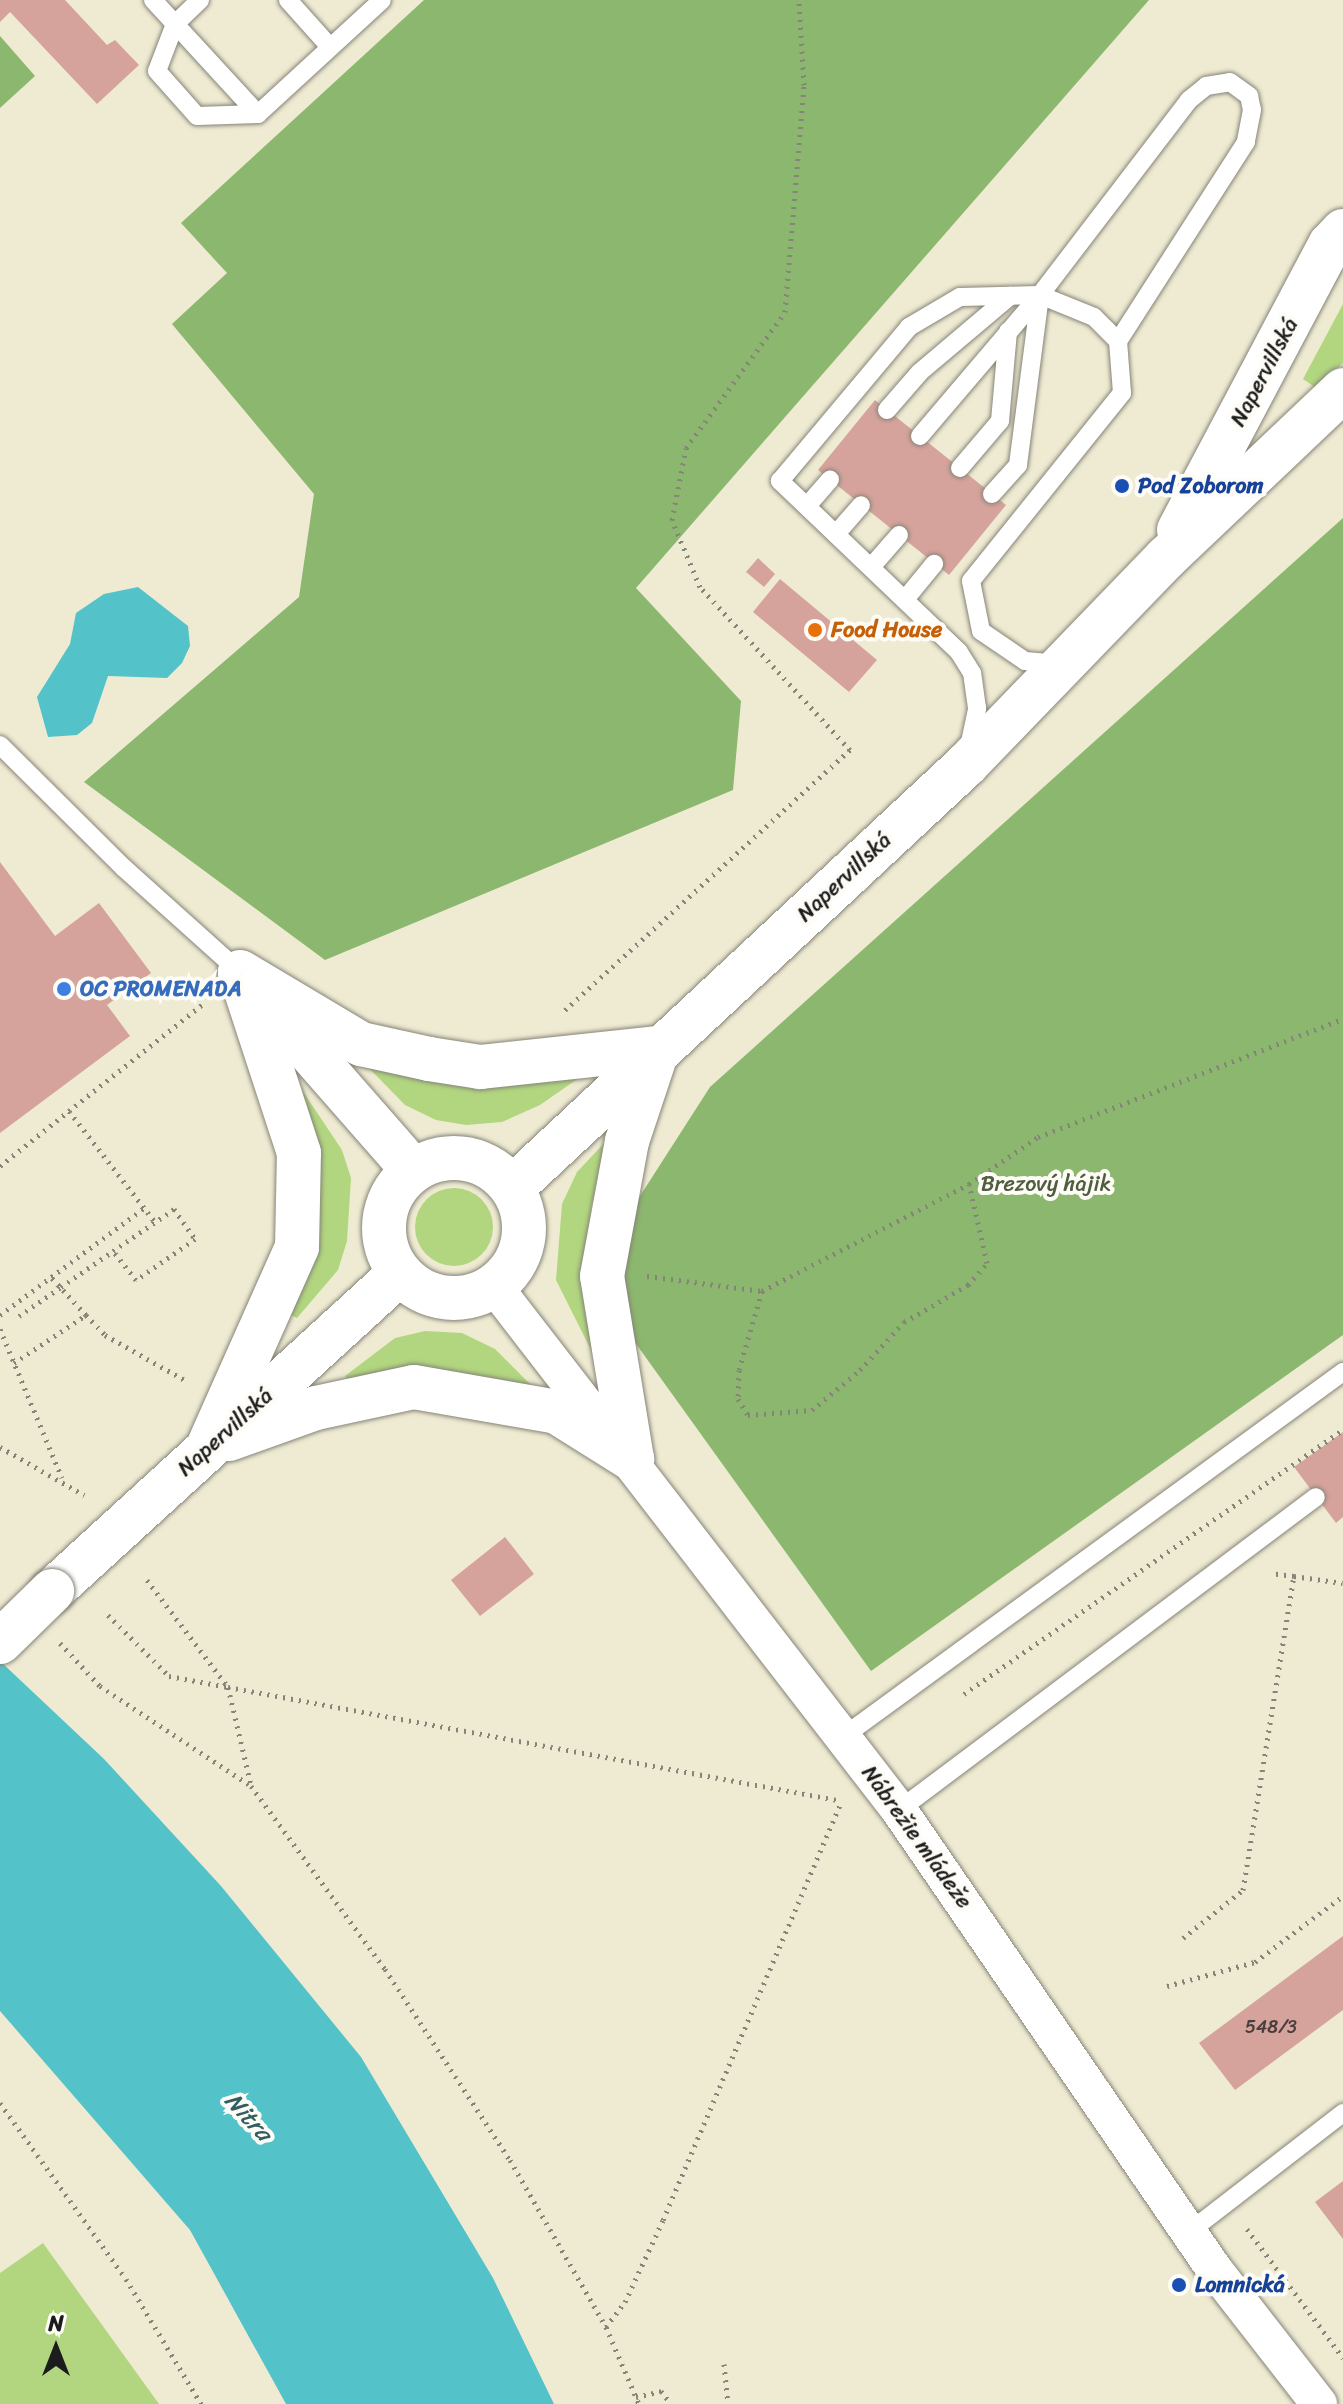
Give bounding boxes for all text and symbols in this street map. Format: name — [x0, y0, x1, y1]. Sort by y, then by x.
street label: Napervillská — [1224, 313, 1304, 431]
place label: Pod Zoborom — [1138, 473, 1263, 499]
marker: Pod Zoborom — [1113, 477, 1131, 495]
place label: Food House — [831, 617, 942, 643]
marker: Food House — [806, 621, 824, 639]
street label: Napervillská — [792, 827, 896, 927]
place label: OC PROMENADA — [80, 976, 242, 1002]
marker: OC PROMENADA — [55, 980, 73, 998]
park label: Brezový hájik — [981, 1171, 1111, 1197]
street label: Napervillská — [172, 1382, 278, 1482]
street label: Nábrežie mládeže — [856, 1760, 978, 1914]
house number: 548/3 — [1245, 2016, 1297, 2038]
water label: Nitra — [218, 2087, 278, 2147]
place label: Lomnická — [1195, 2272, 1285, 2298]
marker: Lomnická — [1170, 2276, 1188, 2294]
text: N — [48, 2304, 64, 2343]
north arrow — [16, 2308, 96, 2388]

